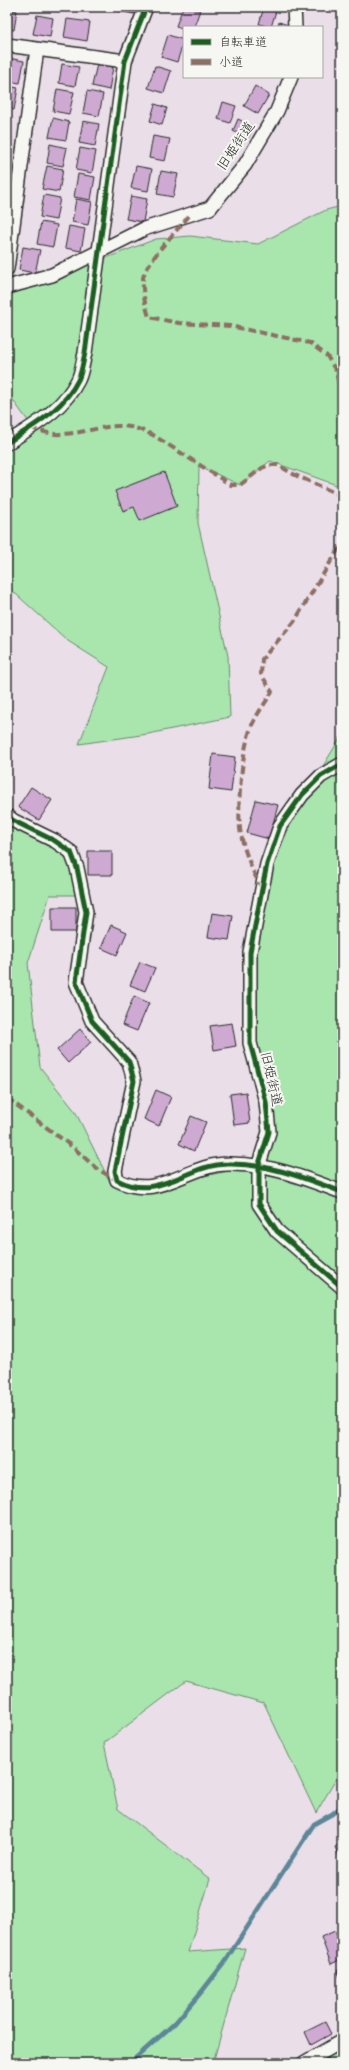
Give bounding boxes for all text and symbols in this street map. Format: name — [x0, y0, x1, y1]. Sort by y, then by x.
legend — [183, 26, 323, 78]
text: 自転車道 — [219, 34, 267, 51]
text: 小道 — [219, 54, 243, 71]
street label: 旧姫街道 — [212, 117, 260, 175]
street label: 旧姫街道 — [255, 1049, 287, 1109]

